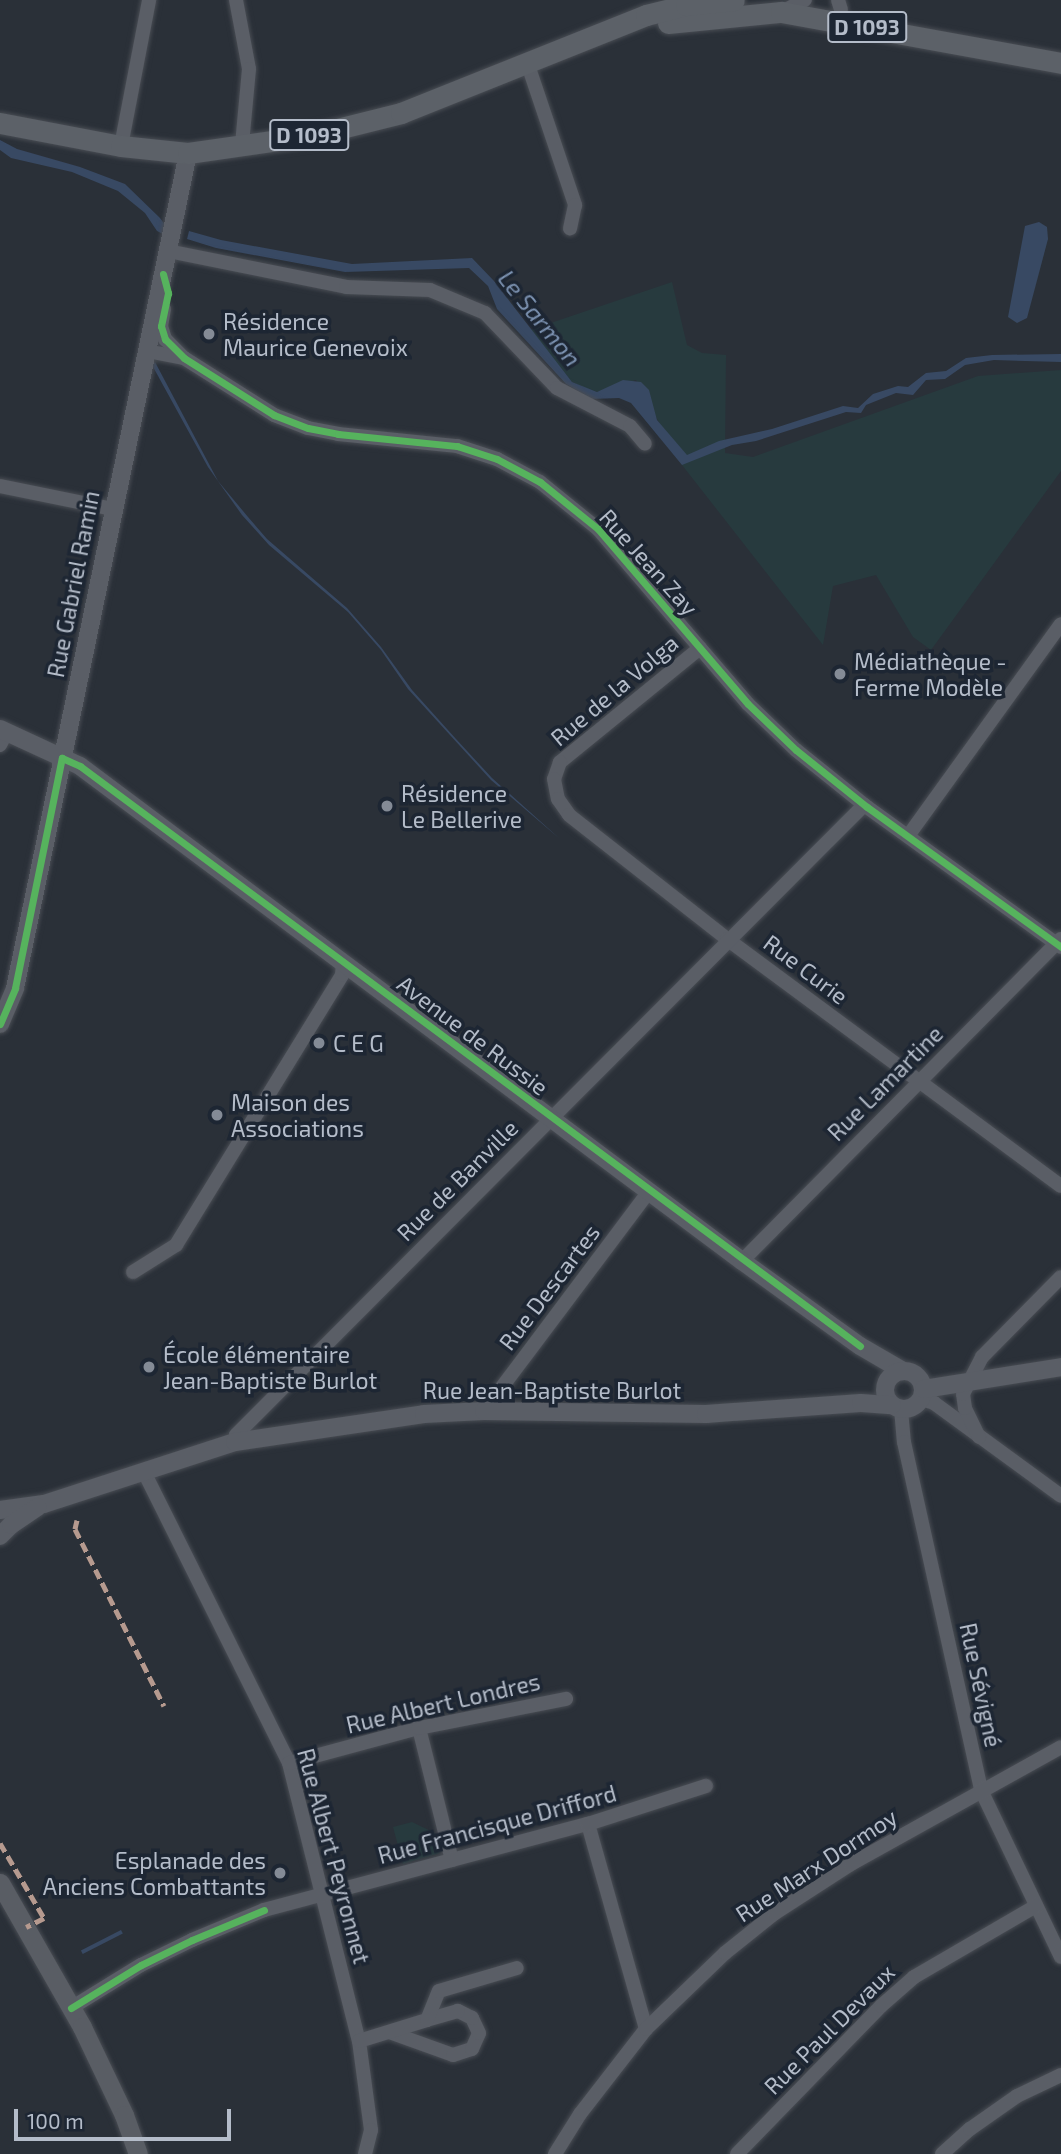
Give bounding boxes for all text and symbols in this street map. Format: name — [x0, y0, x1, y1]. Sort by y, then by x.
road number: D 1093 — [827, 10, 907, 44]
road number: D 1093 — [269, 118, 349, 152]
water label: Le Sarmon — [493, 264, 587, 372]
place label: Résidence Maurice Genevoix — [223, 307, 408, 361]
marker: Résidence Maurice Genevoix — [201, 326, 217, 342]
street label: Rue Gabriel Ramin — [41, 488, 105, 680]
street label: Rue Jean Zay — [594, 503, 704, 621]
street label: Rue de la Volga — [544, 629, 684, 751]
place label: Médiathèque - Ferme Modèle — [854, 647, 1007, 701]
marker: Médiathèque - Ferme Modèle — [832, 666, 848, 682]
place label: Résidence Le Bellerive — [401, 779, 522, 833]
marker: Résidence Le Bellerive — [379, 798, 395, 814]
street label: Rue Curie — [758, 928, 854, 1010]
street label: Avenue de Russie — [392, 969, 554, 1101]
street label: Rue Lamartine — [822, 1020, 948, 1146]
place label: C E G — [333, 1029, 384, 1057]
marker: C E G — [311, 1035, 327, 1051]
place label: Maison des Associations — [231, 1088, 364, 1142]
marker: Maison des Associations — [209, 1107, 225, 1123]
street label: Rue de Banville — [391, 1114, 523, 1246]
street label: Rue Descartes — [493, 1219, 605, 1355]
place label: École élémentaire Jean-Baptiste Burlot — [163, 1340, 377, 1394]
marker: École élémentaire Jean-Baptiste Burlot — [141, 1359, 157, 1375]
street label: Rue Jean-Baptiste Burlot — [422, 1376, 682, 1404]
street label: Rue Sévigné — [954, 1620, 1008, 1750]
street label: Rue Albert Londres — [343, 1667, 543, 1739]
street label: Rue Albert Peyronnet — [292, 1745, 376, 1967]
street label: Rue Francisque Drifford — [375, 1779, 619, 1869]
street label: Rue Marx Dormoy — [730, 1803, 902, 1927]
place label: Esplanade des Anciens Combattants — [43, 1846, 266, 1900]
marker: Esplanade des Anciens Combattants — [272, 1865, 288, 1881]
street label: Rue Paul Devaux — [758, 1958, 900, 2100]
scale bar — [18, 2094, 234, 2138]
text: 100 m — [27, 2108, 84, 2133]

